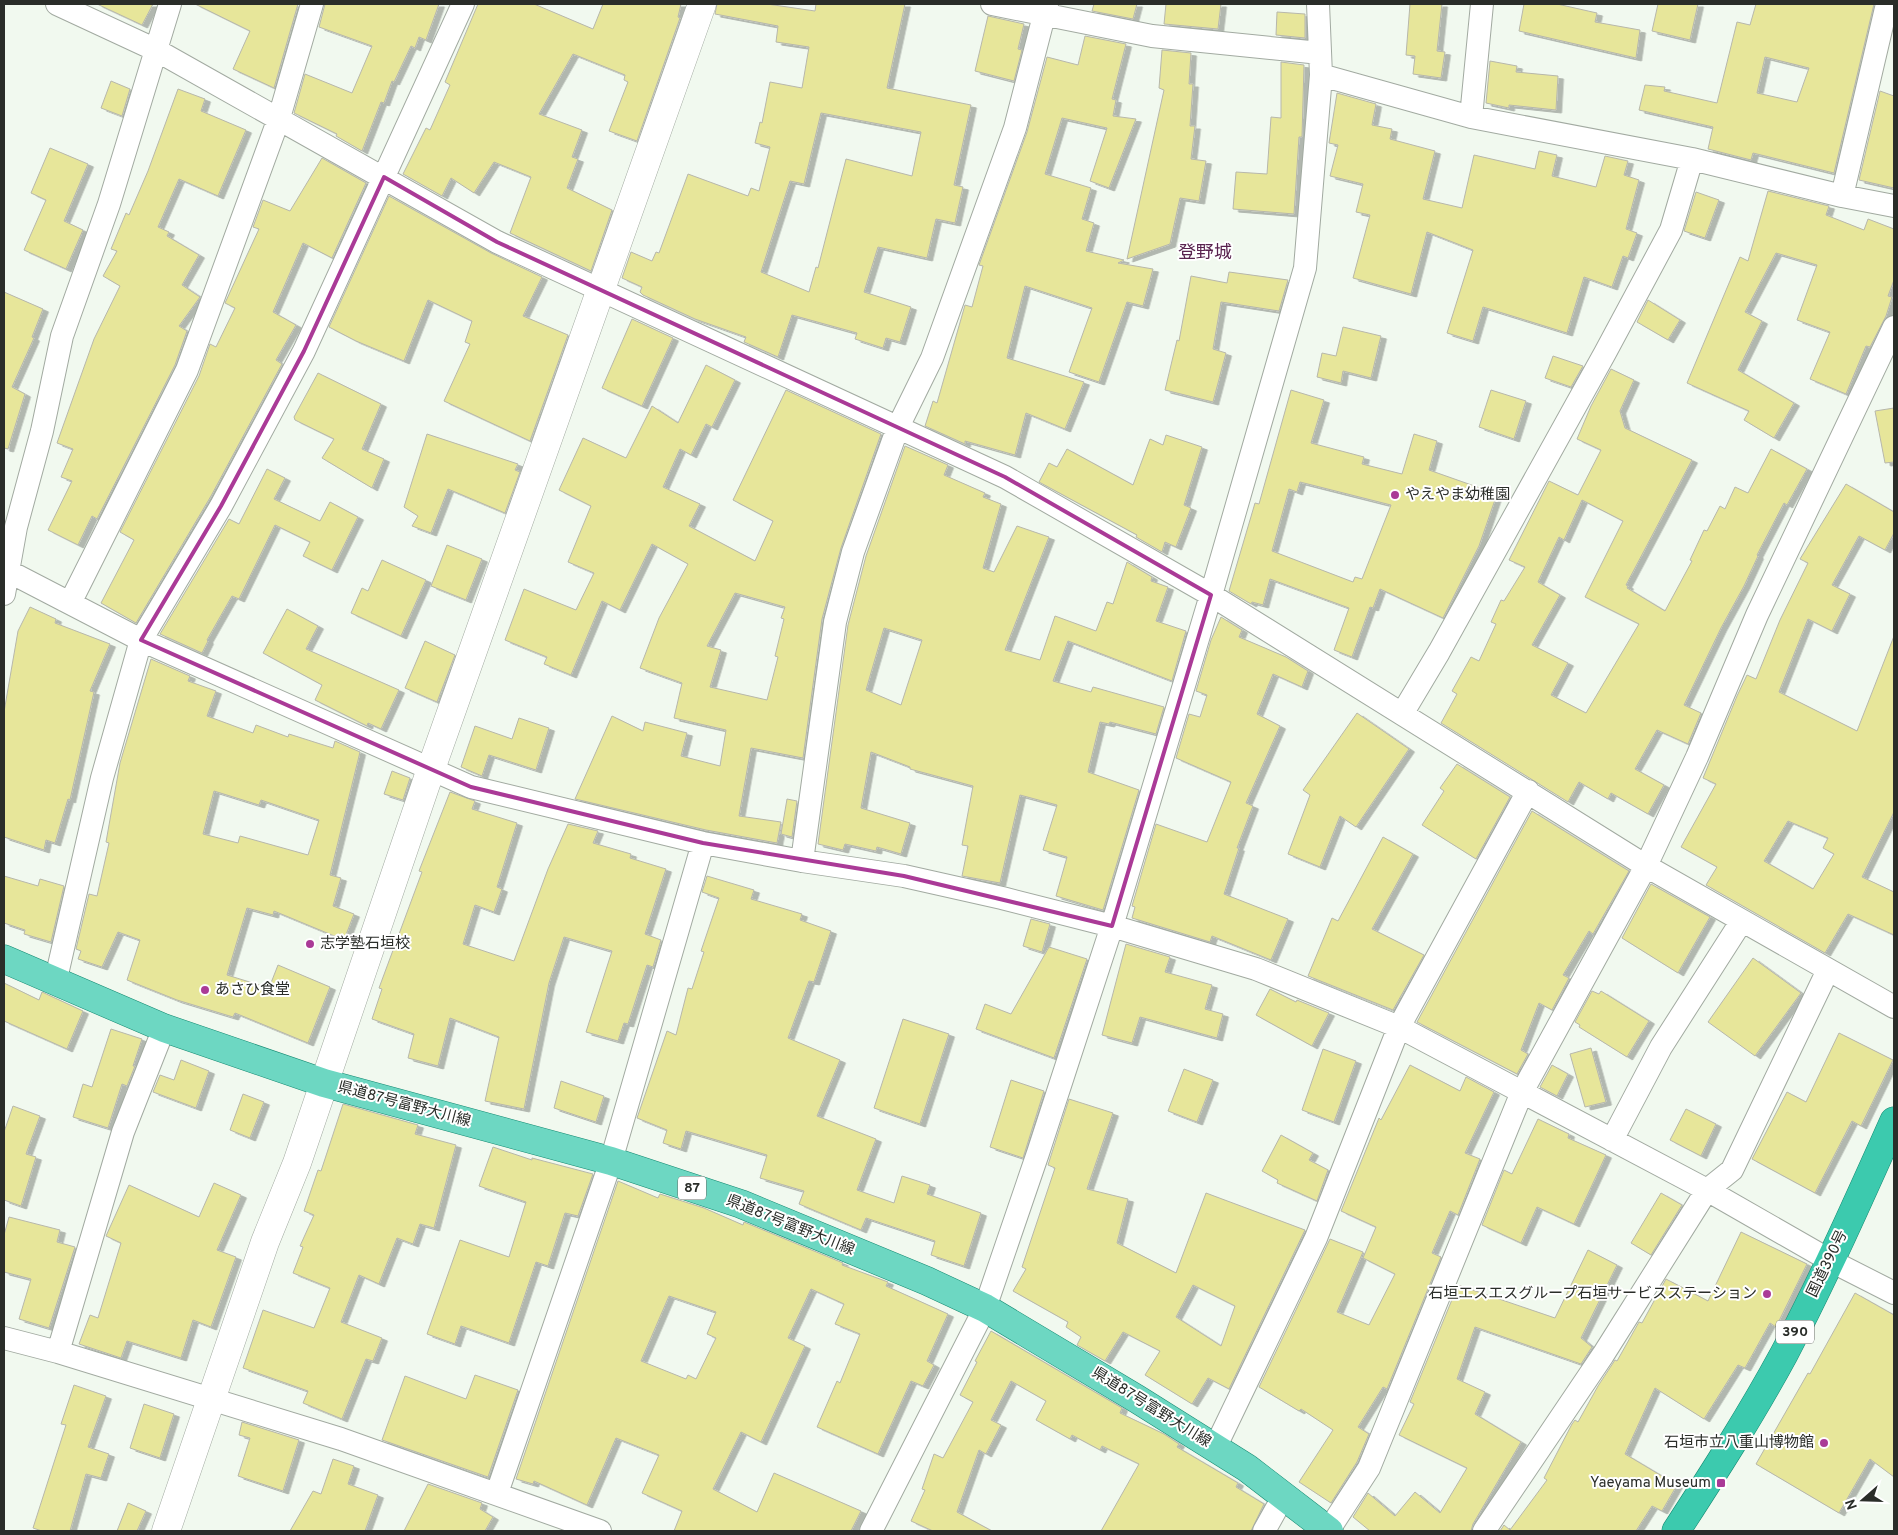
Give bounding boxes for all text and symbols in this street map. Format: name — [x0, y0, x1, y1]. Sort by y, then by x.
district label: 登野城 — [1178, 242, 1232, 265]
place label: やえやま幼稚園 — [1405, 486, 1510, 505]
marker: やえやま幼稚園 — [1389, 489, 1401, 501]
place label: 志学塾石垣校 — [320, 935, 410, 954]
marker: 志学塾石垣校 — [304, 938, 316, 950]
place label: あさひ食堂 — [215, 981, 290, 1000]
marker: あさひ食堂 — [199, 984, 211, 996]
street label: 県道87号富野大川線 — [335, 1078, 473, 1132]
road number: 87 — [678, 1176, 706, 1200]
street label: 県道87号富野大川線 — [723, 1192, 857, 1260]
street label: 国道390号 — [1804, 1227, 1852, 1301]
place label: 石垣エスエスグループ石垣サービスステーション — [1428, 1285, 1757, 1304]
marker: 石垣エスエスグループ石垣サービスステーション — [1761, 1288, 1773, 1300]
road number: 390 — [1776, 1320, 1814, 1344]
street label: 県道87号富野大川線 — [1088, 1364, 1214, 1452]
place label: 石垣市立八重山博物館 — [1664, 1433, 1814, 1453]
marker: 石垣市立八重山博物館 — [1818, 1437, 1830, 1449]
place label: Yaeyama Museum — [1590, 1474, 1711, 1493]
north arrow — [1838, 1475, 1888, 1525]
marker: Yaeyama Museum — [1715, 1477, 1727, 1489]
text: N — [1842, 1496, 1862, 1512]

